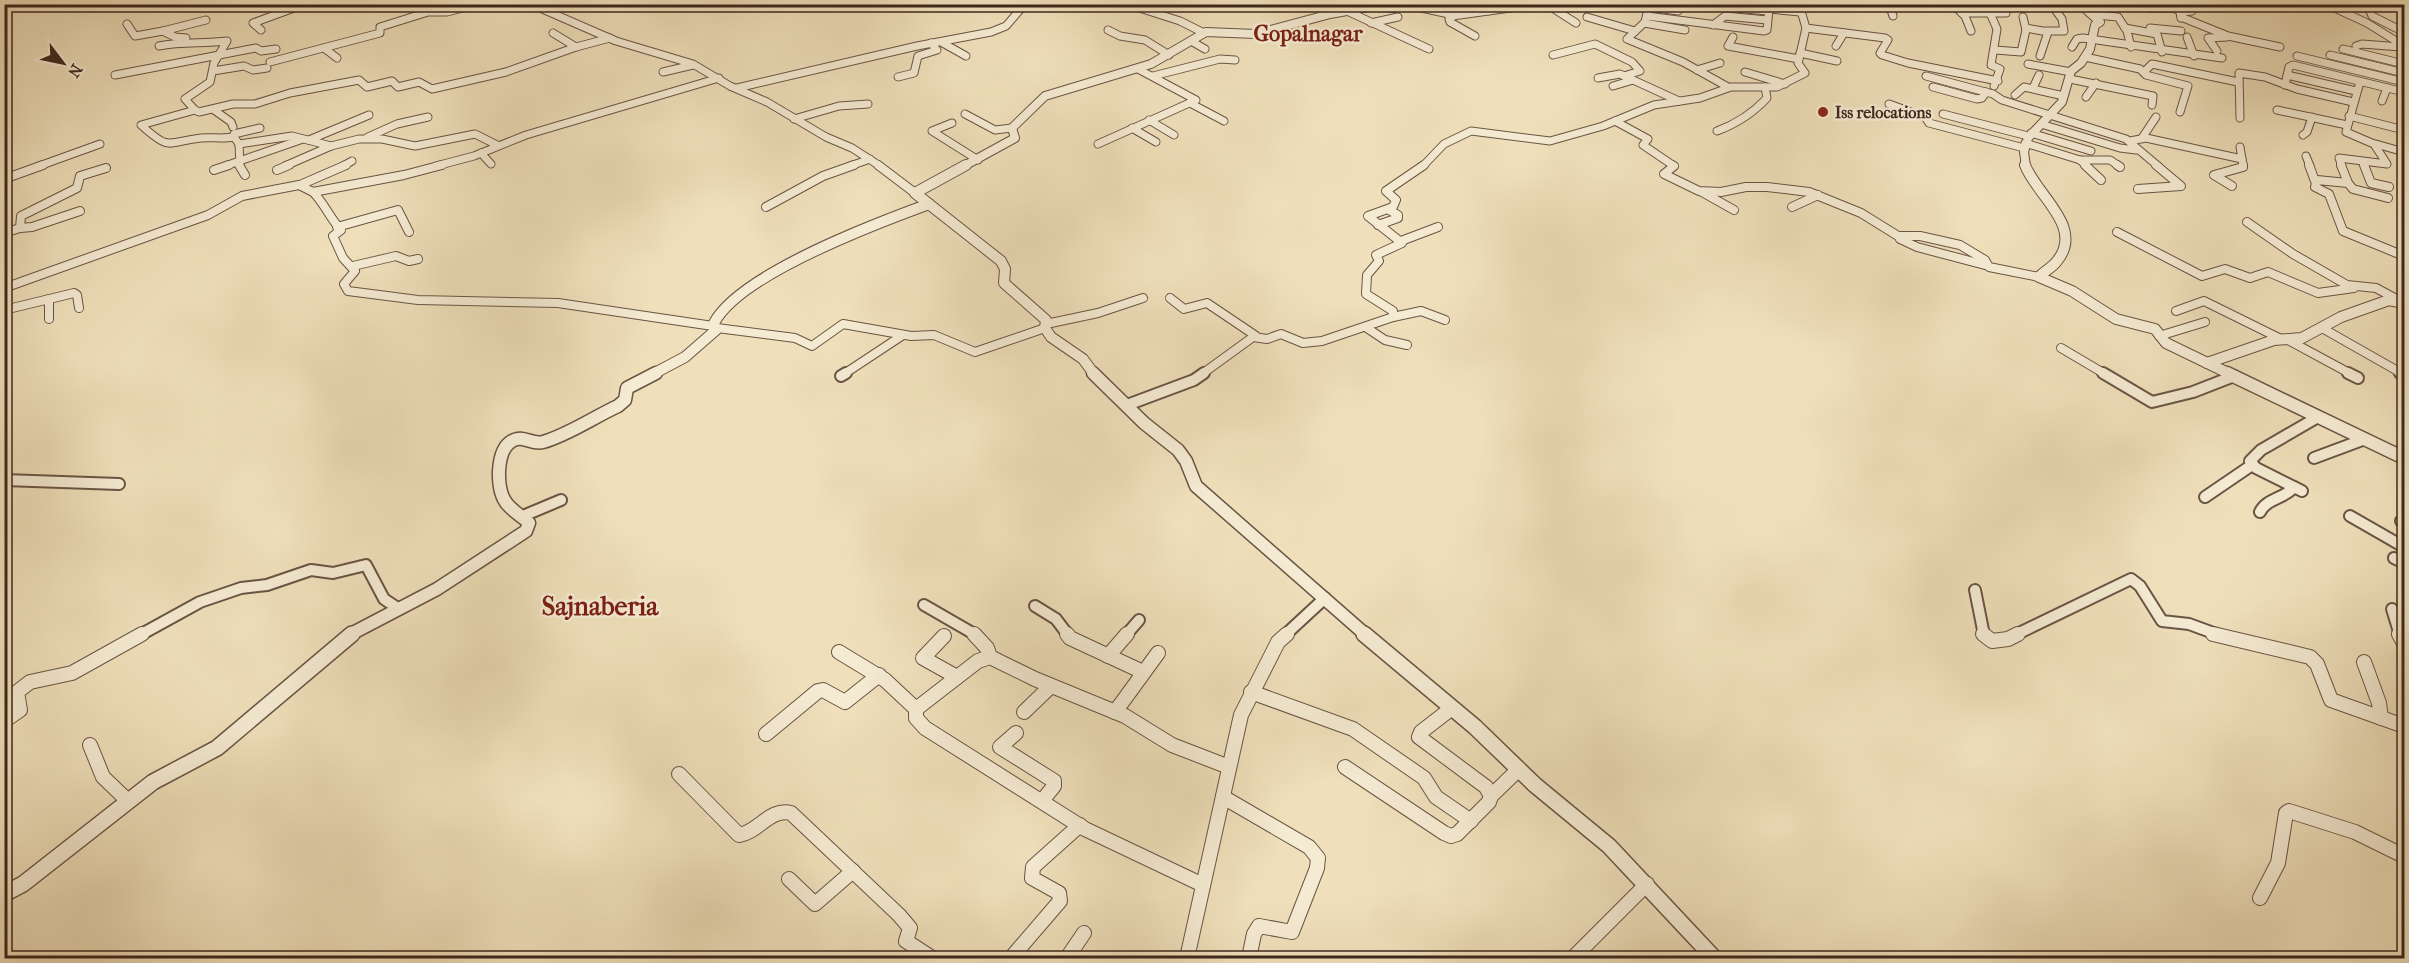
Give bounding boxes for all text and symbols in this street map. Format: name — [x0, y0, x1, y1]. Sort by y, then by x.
district label: Gopalnagar — [1253, 21, 1363, 47]
north arrow — [33, 33, 93, 93]
text: N — [64, 61, 87, 82]
place label: Iss relocations — [1835, 103, 1932, 122]
marker: Iss relocations — [1816, 105, 1830, 119]
district label: Sajnaberia — [542, 591, 659, 622]

